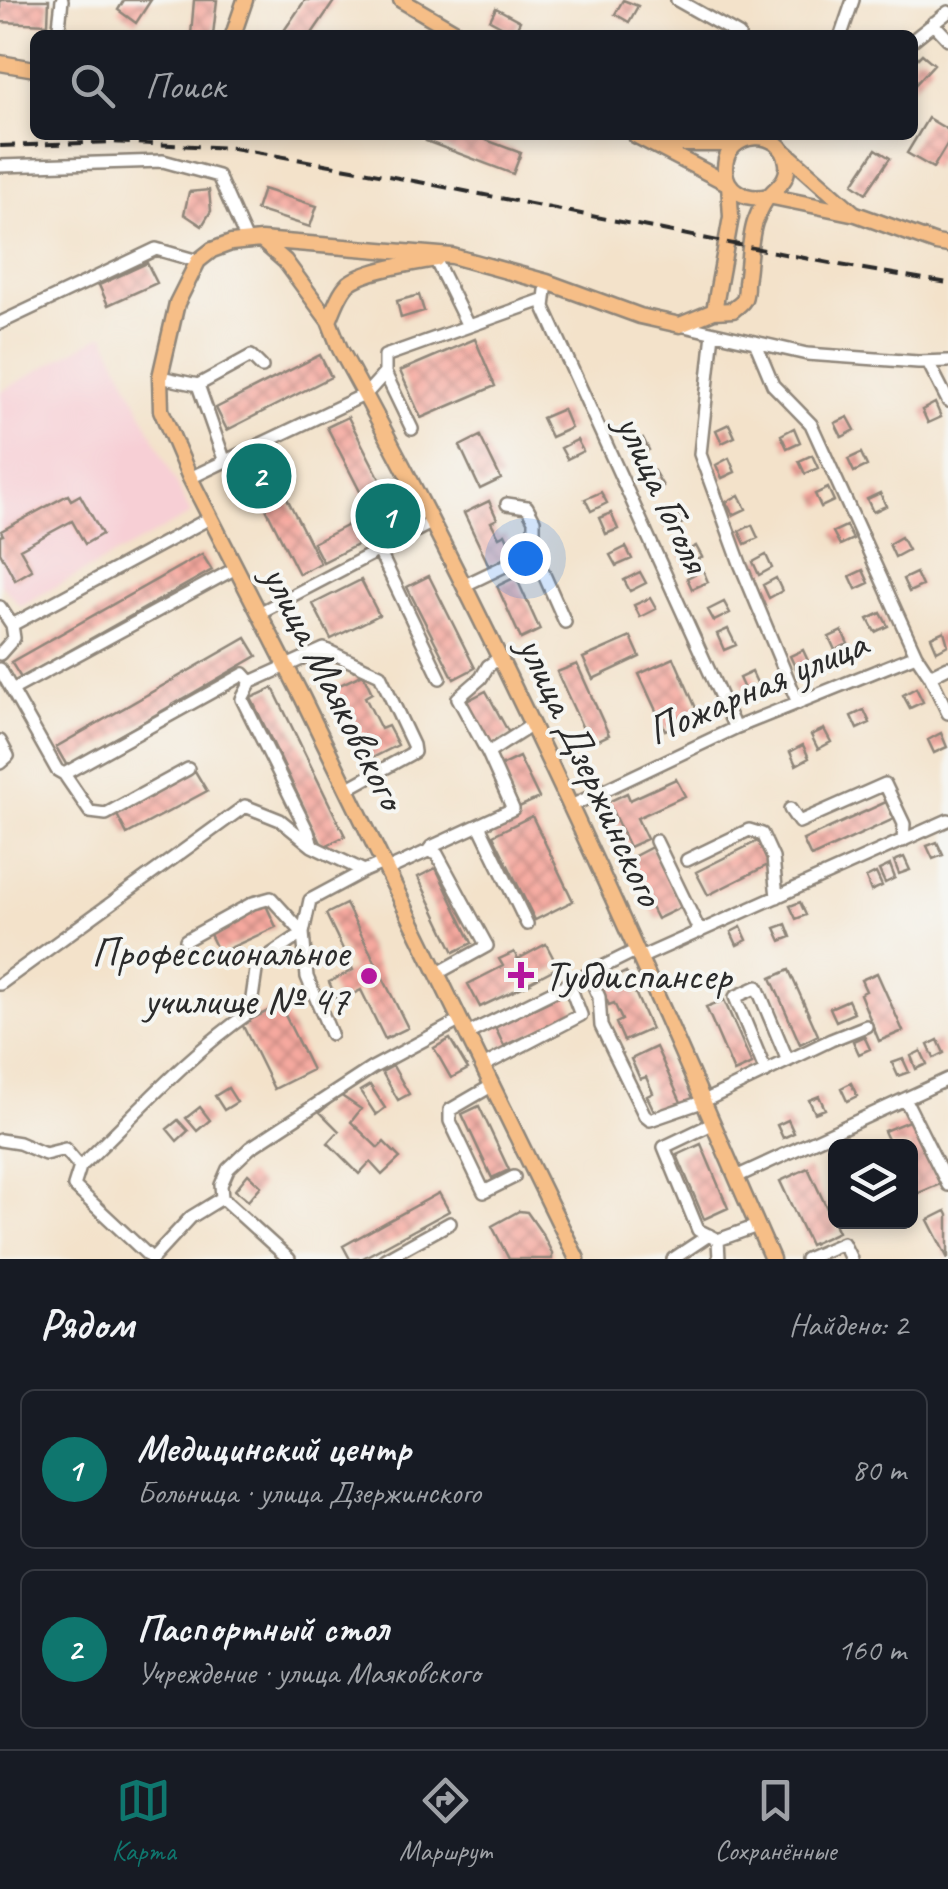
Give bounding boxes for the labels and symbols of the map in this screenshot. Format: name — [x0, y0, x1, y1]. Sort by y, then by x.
street label: улица Гоголя — [602, 403, 724, 583]
pin: 2 — [226, 438, 292, 514]
pin: 1 — [356, 478, 420, 554]
your location — [500, 533, 551, 584]
street label: улица Маяковского — [248, 553, 420, 822]
street label: Пожарная улица — [639, 616, 877, 757]
street label: улица Дзержинского — [504, 625, 677, 916]
place label: Профессиональное училище № 47 — [91, 926, 352, 1027]
place label: Тубдиспансер — [544, 949, 733, 1002]
marker: Тубдиспансер — [508, 962, 534, 988]
marker: Профессиональное училище № 47 — [358, 965, 380, 987]

